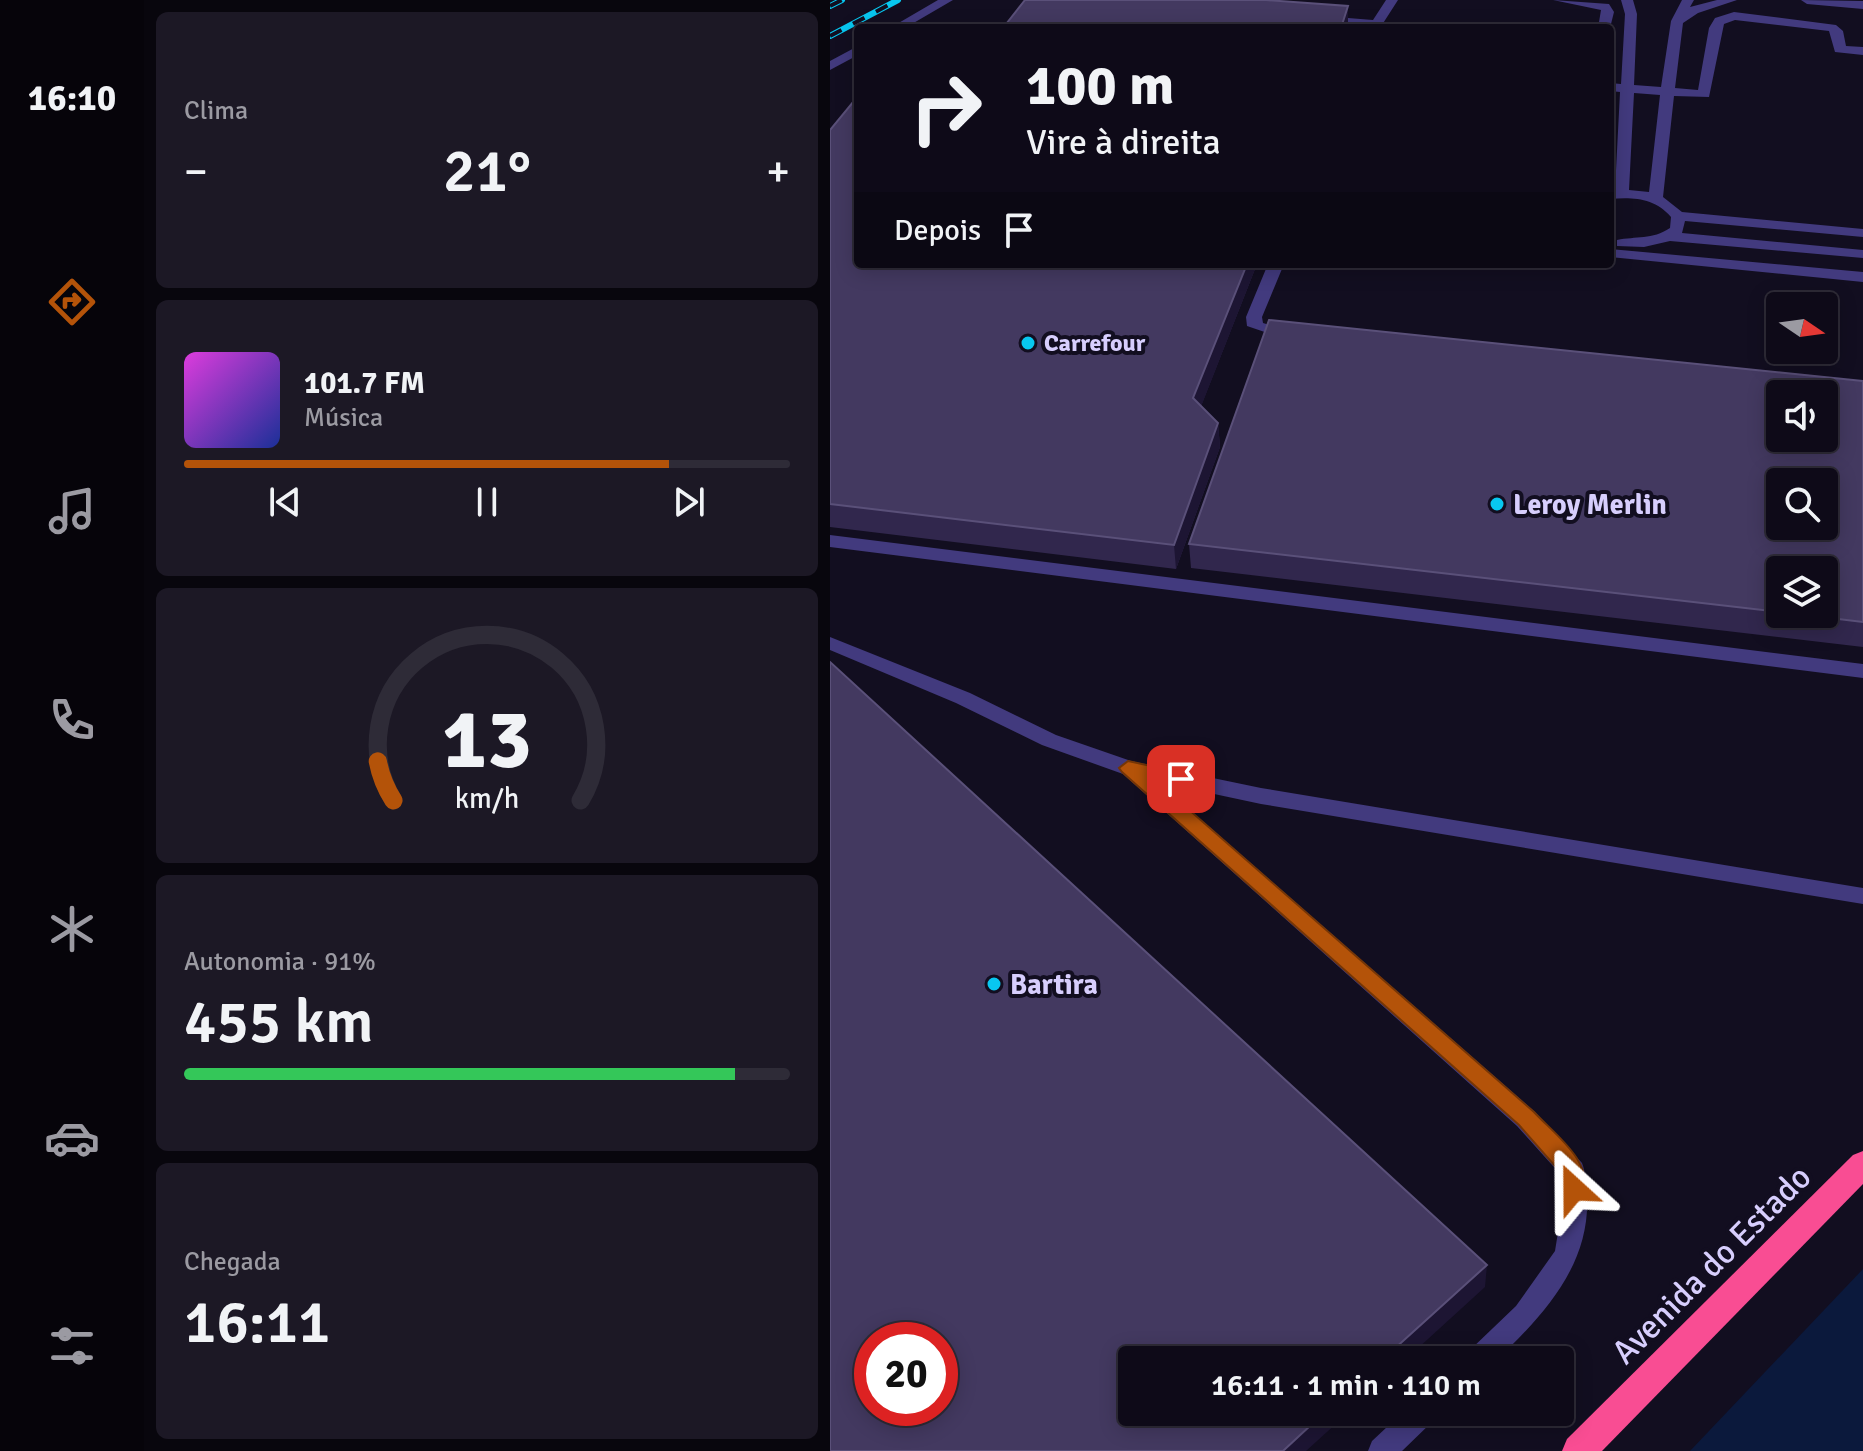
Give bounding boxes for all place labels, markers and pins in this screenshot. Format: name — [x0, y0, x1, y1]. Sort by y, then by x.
place label: Carrefour — [1044, 328, 1146, 358]
marker: Carrefour — [1019, 334, 1037, 352]
place label: Leroy Merlin — [1513, 488, 1667, 522]
marker: Leroy Merlin — [1488, 495, 1506, 513]
pin — [1147, 745, 1215, 813]
place label: Bartira — [1010, 968, 1098, 1002]
marker: Bartira — [985, 975, 1003, 993]

